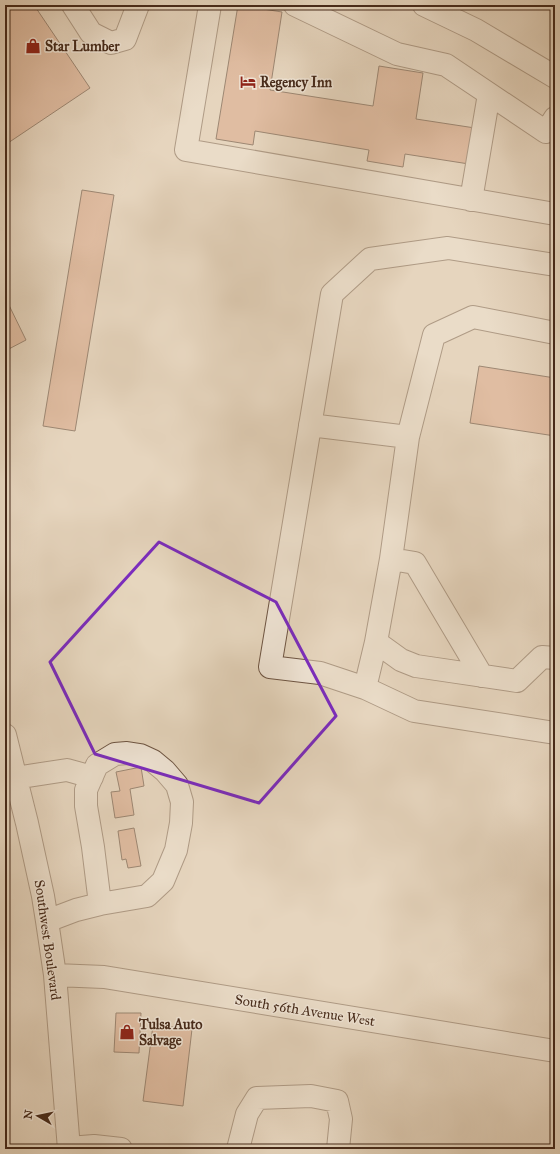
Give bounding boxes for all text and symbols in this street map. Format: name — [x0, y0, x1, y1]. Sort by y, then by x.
shop icon: Star Lumber — [24, 37, 42, 55]
place label: Star Lumber — [45, 38, 120, 55]
hotel icon: Regency Inn — [239, 73, 257, 91]
place label: Regency Inn — [260, 74, 333, 92]
street label: Southwest Boulevard — [31, 879, 64, 1001]
street label: South 56th Avenue West — [234, 991, 376, 1030]
place label: Tulsa Auto Salvage — [138, 1016, 203, 1050]
shop icon: Tulsa Auto Salvage — [118, 1023, 136, 1041]
north arrow — [18, 1096, 58, 1136]
text: N — [21, 1108, 36, 1120]

